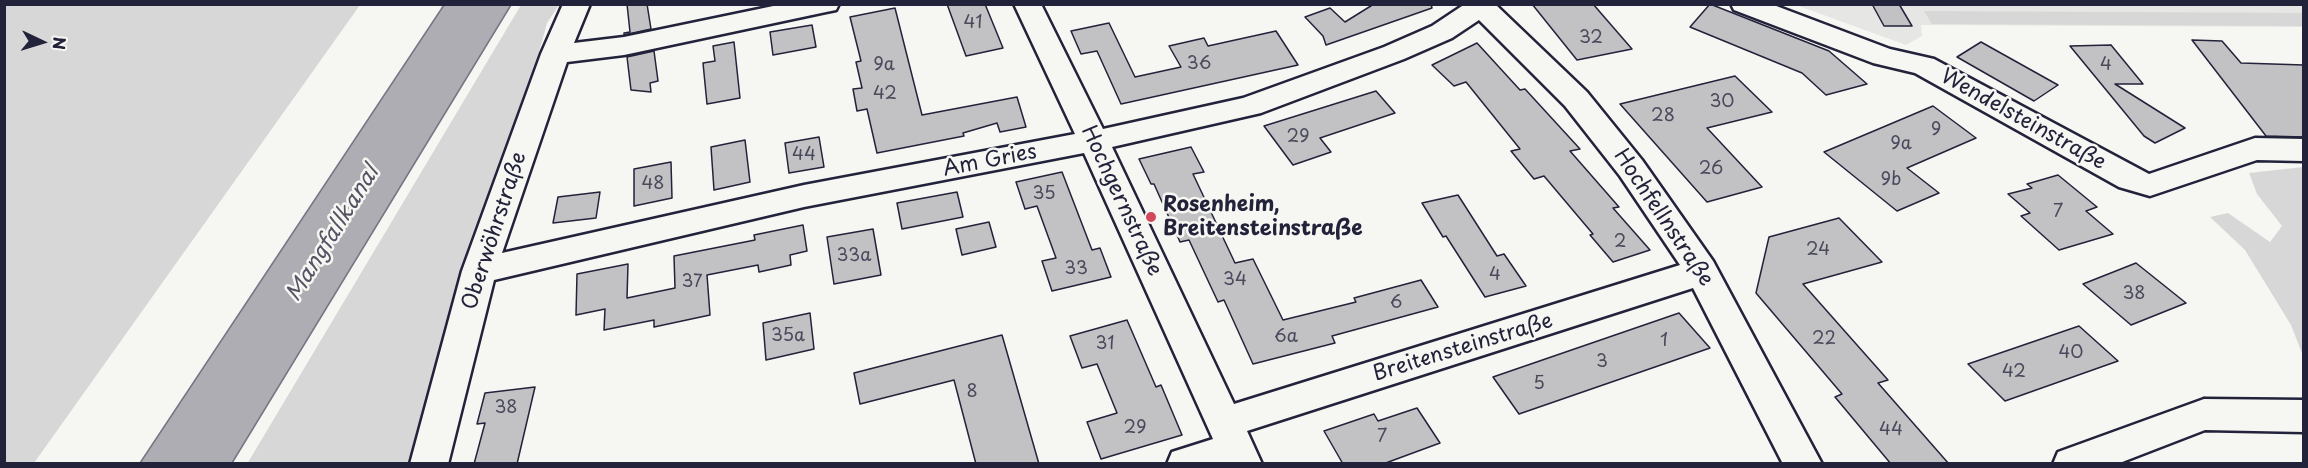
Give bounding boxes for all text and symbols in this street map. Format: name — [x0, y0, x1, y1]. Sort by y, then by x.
north arrow — [12, 12, 72, 72]
house number: 41 — [964, 12, 982, 34]
house number: 32 — [1579, 27, 1603, 49]
text: N — [48, 36, 72, 50]
house number: 36 — [1187, 53, 1211, 75]
house number: 9a — [873, 54, 895, 76]
house number: 4 — [2100, 54, 2112, 76]
street label: Wendelsteinstraße — [1936, 64, 2110, 176]
house number: 42 — [873, 83, 897, 105]
house number: 30 — [1709, 91, 1735, 113]
house number: 28 — [1651, 105, 1675, 127]
house number: 9 — [1931, 119, 1941, 141]
street label: Hochgernstraße — [1075, 122, 1167, 280]
house number: 29 — [1287, 126, 1309, 148]
house number: 9a — [1890, 133, 1912, 155]
street label: Am Gries — [941, 140, 1039, 182]
house number: 44 — [792, 144, 816, 166]
street label: Hochfellnstraße — [1608, 145, 1718, 291]
street label: Oberwöhrstraße — [458, 149, 532, 313]
house number: 26 — [1699, 158, 1723, 180]
water label: Mangfallkanal — [281, 161, 385, 307]
house number: 9b — [1881, 169, 1901, 191]
house number: 48 — [641, 173, 665, 195]
house number: 35 — [1032, 183, 1056, 205]
place label: Rosenheim, Breitensteinstraße — [1163, 192, 1363, 242]
house number: 7 — [2053, 201, 2063, 223]
marker: Rosenheim, Breitensteinstraße — [1144, 210, 1158, 224]
house number: 2 — [1614, 231, 1626, 253]
house number: 24 — [1806, 239, 1830, 261]
house number: 33a — [837, 245, 871, 267]
house number: 33 — [1064, 258, 1088, 280]
house number: 4 — [1489, 264, 1501, 286]
house number: 34 — [1223, 269, 1247, 291]
house number: 37 — [681, 271, 703, 293]
house number: 38 — [2122, 283, 2146, 305]
house number: 6 — [1390, 292, 1402, 314]
street label: Breitensteinstraße — [1370, 309, 1556, 387]
house number: 35a — [771, 325, 805, 347]
house number: 6a — [1274, 326, 1298, 348]
house number: 22 — [1812, 328, 1836, 350]
house number: 1 — [1660, 330, 1668, 352]
house number: 31 — [1096, 333, 1114, 355]
house number: 40 — [2058, 342, 2084, 364]
house number: 3 — [1596, 351, 1608, 373]
house number: 42 — [2002, 361, 2026, 383]
house number: 5 — [1533, 373, 1545, 395]
house number: 8 — [966, 381, 978, 403]
house number: 38 — [494, 397, 518, 419]
house number: 29 — [1124, 417, 1146, 439]
house number: 44 — [1879, 419, 1903, 441]
house number: 7 — [1377, 426, 1387, 448]

